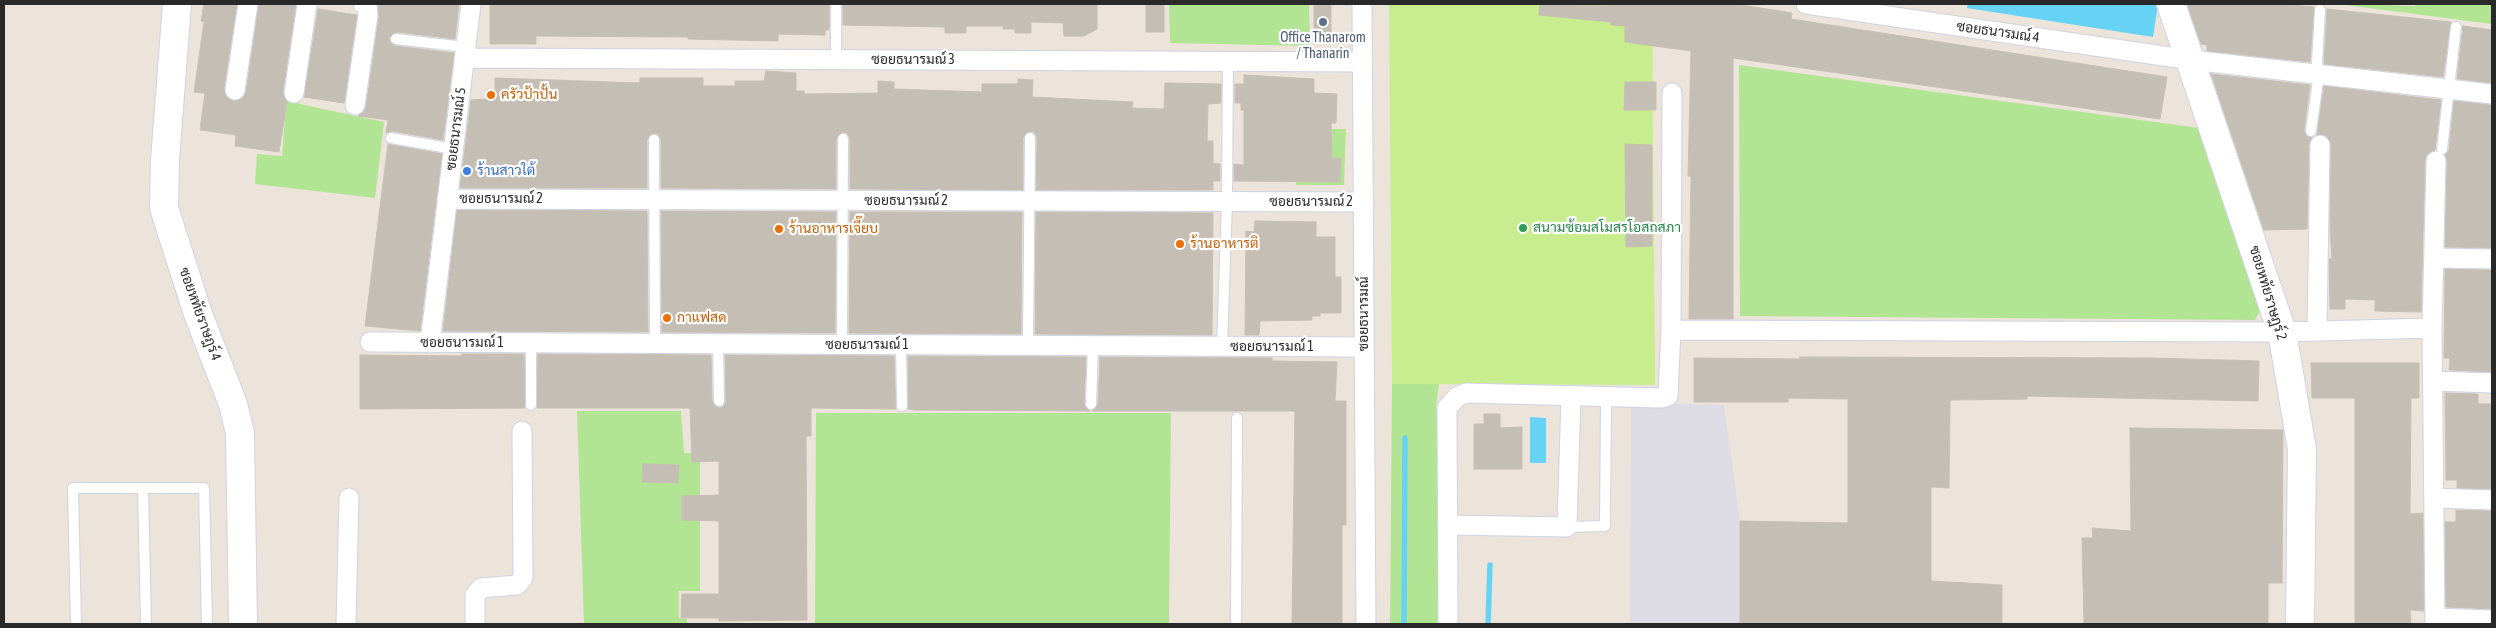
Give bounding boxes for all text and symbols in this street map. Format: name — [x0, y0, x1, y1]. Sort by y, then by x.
marker: Office Thanarom / Thanarin — [1317, 16, 1329, 28]
street label: ซอยธนารมณ์ 4 — [1955, 18, 2041, 46]
place label: Office Thanarom / Thanarin — [1280, 30, 1366, 62]
street label: ซอยธนารมณ์ 3 — [871, 52, 955, 68]
street label: ซอยธนารมณ์ 5 — [443, 86, 469, 172]
place label: ครัวป้าปั้น — [501, 87, 557, 103]
marker: ครัวป้าปั้น — [485, 89, 497, 101]
place label: ร้านสาวใต้ — [477, 163, 535, 179]
marker: ร้านสาวใต้ — [461, 165, 473, 177]
street label: ซอยธนารมณ์ 2 — [459, 191, 543, 207]
street label: ซอยธนารมณ์ 2 — [864, 193, 948, 209]
street label: ซอยธนารมณ์ 2 — [1269, 194, 1353, 210]
place label: สนามซ้อมสโมสรโอสถสภา — [1533, 220, 1681, 236]
place label: ร้านอาหารเจี๊ยบ — [789, 221, 878, 237]
marker: สนามซ้อมสโมสรโอสถสภา — [1517, 222, 1529, 234]
marker: ร้านอาหารเจี๊ยบ — [773, 223, 785, 235]
place label: ร้านอาหารติ — [1190, 236, 1258, 252]
marker: ร้านอาหารติ — [1174, 238, 1186, 250]
street label: ซอยหทัยราษฎร์ 2 — [2246, 244, 2290, 342]
street label: ซอยหทัยราษฎร์ 4 — [175, 265, 225, 363]
street label: ซอยธนารมณ์ — [1356, 276, 1372, 352]
place label: กาแฟสด — [677, 310, 726, 326]
marker: กาแฟสด — [661, 312, 673, 324]
street label: ซอยธนารมณ์ 1 — [420, 335, 504, 351]
street label: ซอยธนารมณ์ 1 — [825, 337, 909, 353]
street label: ซอยธนารมณ์ 1 — [1230, 339, 1314, 355]

